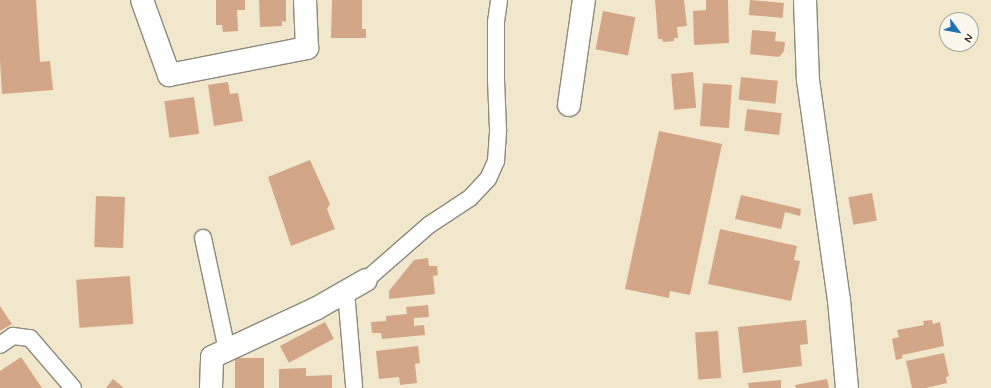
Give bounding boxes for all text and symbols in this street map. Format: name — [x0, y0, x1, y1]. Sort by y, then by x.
north arrow — [939, 12, 979, 52]
text: N — [960, 31, 976, 45]

